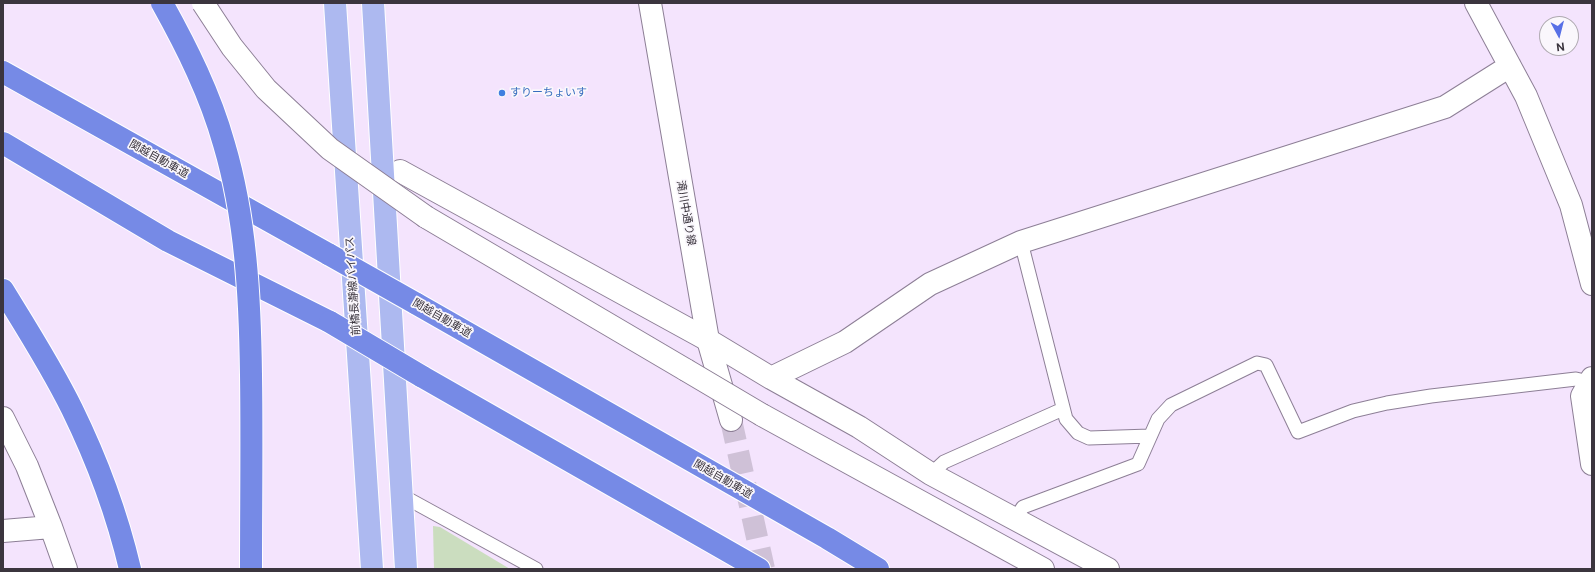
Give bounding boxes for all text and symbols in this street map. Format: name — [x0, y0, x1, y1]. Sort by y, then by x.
north arrow — [1539, 16, 1579, 56]
text: N — [1555, 40, 1565, 53]
place label: すりーちょいす — [510, 86, 587, 100]
marker: すりーちょいす — [497, 88, 507, 98]
street label: 関越自動車道 — [127, 137, 191, 181]
street label: 滝川中通り線 — [674, 179, 698, 247]
street label: 前橋長瀞線バイパス — [343, 236, 363, 336]
street label: 関越自動車道 — [410, 296, 474, 340]
street label: 関越自動車道 — [691, 457, 755, 501]

